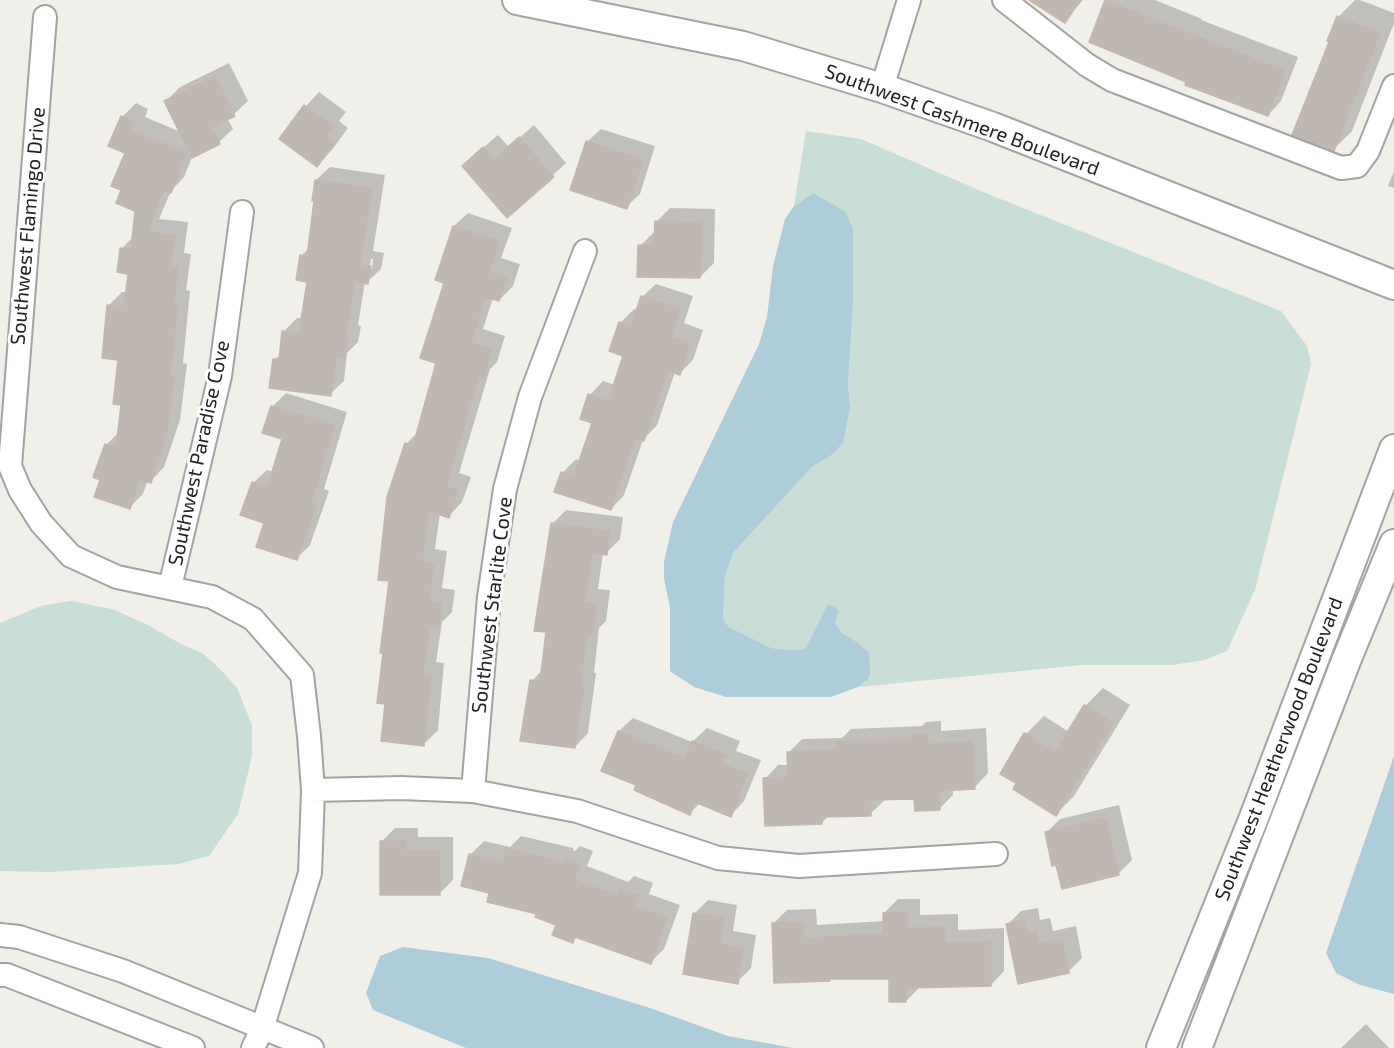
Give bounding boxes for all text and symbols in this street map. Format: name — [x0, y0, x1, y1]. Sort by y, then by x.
street label: Southwest Cashmere Boulevard — [821, 59, 1103, 181]
street label: Southwest Flamingo Drive — [6, 106, 50, 346]
street label: Southwest Paradise Cove — [163, 338, 235, 568]
street label: Southwest Starlite Cove — [467, 495, 517, 715]
street label: Southwest Heatherwood Boulevard — [1210, 594, 1348, 904]

